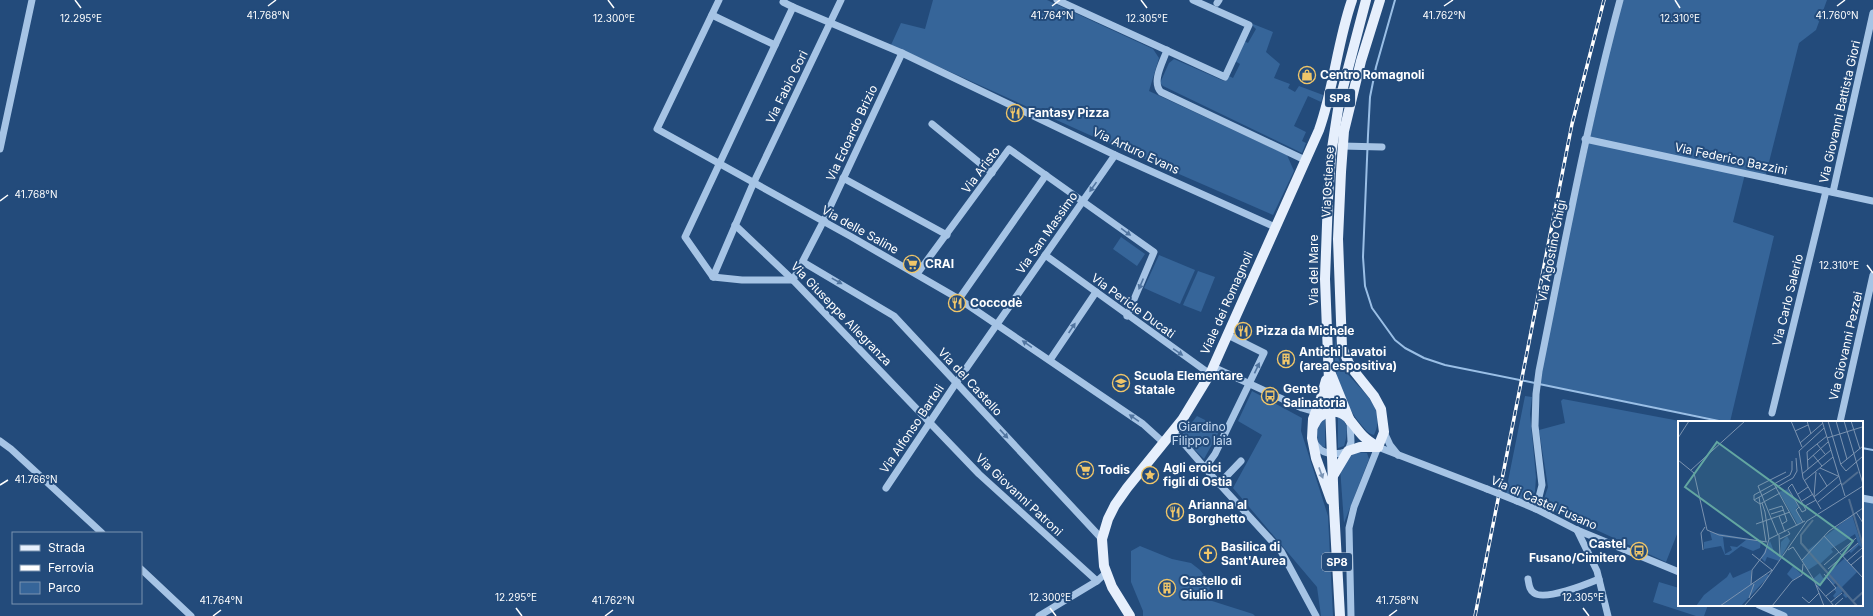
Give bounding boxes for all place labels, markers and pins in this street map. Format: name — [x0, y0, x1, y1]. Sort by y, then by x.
shop icon: Centro Romagnoli — [1297, 65, 1317, 85]
place label: Centro Romagnoli — [1320, 67, 1425, 82]
restaurant icon: Fantasy Pizza — [1005, 103, 1025, 123]
place label: Fantasy Pizza — [1028, 105, 1109, 120]
supermarket icon: CRAI — [902, 254, 922, 274]
place label: CRAI — [925, 256, 954, 271]
restaurant icon: Coccodè — [947, 293, 967, 313]
place label: Coccodè — [970, 295, 1022, 310]
restaurant icon: Pizza da Michele — [1233, 321, 1253, 341]
place label: Pizza da Michele — [1256, 323, 1354, 338]
place label: Antichi Lavatoi (area espositiva) — [1299, 344, 1397, 373]
building icon: Antichi Lavatoi (area espositiva) — [1276, 349, 1296, 369]
place label: Scuola Elementare Statale — [1134, 368, 1243, 397]
school or university icon: Scuola Elementare Statale — [1111, 373, 1131, 393]
place label: Gente Salinatoria — [1283, 381, 1346, 410]
bus stop icon: Gente Salinatoria — [1260, 386, 1280, 406]
supermarket icon: Todis — [1075, 460, 1095, 480]
place label: Agli eroici figli di Ostia — [1163, 460, 1232, 489]
place label: Todis — [1098, 462, 1130, 477]
place icon: Agli eroici figli di Ostia — [1140, 465, 1160, 485]
place label: Arianna al Borghetto — [1188, 497, 1247, 526]
restaurant icon: Arianna al Borghetto — [1165, 502, 1185, 522]
place label: Castel Fusano/Cimitero — [1529, 536, 1626, 565]
place label: Basilica di Sant'Aurea — [1221, 539, 1286, 568]
bus stop icon: Castel Fusano/Cimitero — [1629, 541, 1649, 561]
church icon: Basilica di Sant'Aurea — [1198, 544, 1218, 564]
place label: Castello di Giulio II — [1180, 573, 1242, 602]
building icon: Castello di Giulio II — [1157, 578, 1177, 598]

